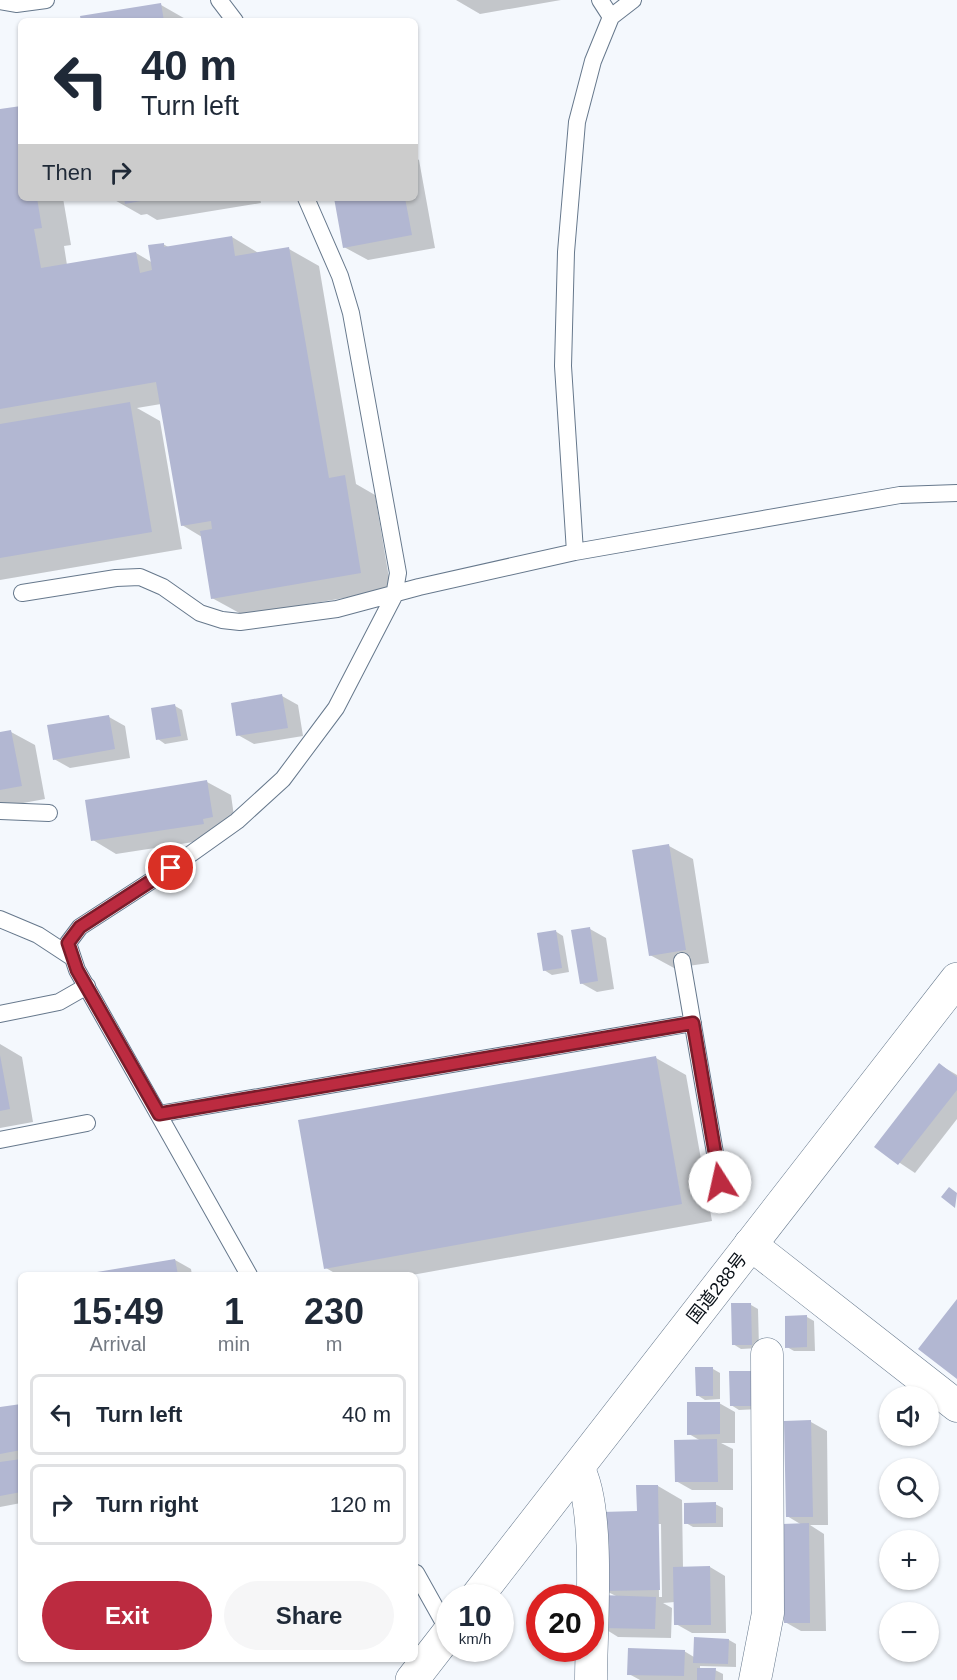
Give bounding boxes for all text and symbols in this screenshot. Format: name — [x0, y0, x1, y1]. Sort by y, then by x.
icon: left — [42, 42, 120, 120]
text: 40 m — [141, 42, 237, 89]
text: Turn left — [141, 91, 239, 121]
icon: right — [104, 156, 137, 189]
text: Then — [42, 160, 92, 185]
pin — [145, 842, 196, 893]
icon: arrive — [154, 851, 187, 884]
position arrow — [688, 1150, 752, 1214]
street label: 国道288号 — [683, 1249, 751, 1327]
text: 15:49 — [72, 1291, 164, 1332]
text: 1 — [224, 1291, 244, 1332]
text: 230 — [304, 1291, 364, 1332]
text: Arrival — [90, 1333, 146, 1355]
text: min — [218, 1333, 250, 1355]
text: m — [326, 1333, 342, 1355]
map controls — [879, 1386, 939, 1662]
button: sound — [879, 1386, 939, 1446]
icon: left — [45, 1398, 78, 1431]
text: Turn left — [96, 1402, 182, 1427]
text: 40 m — [342, 1402, 391, 1427]
button: search — [879, 1458, 939, 1518]
icon: right — [45, 1488, 78, 1521]
text: Turn right — [96, 1492, 198, 1517]
text: 120 m — [330, 1492, 391, 1517]
button: + — [879, 1530, 939, 1590]
button: Exit — [42, 1581, 212, 1650]
button: Share — [224, 1581, 394, 1650]
speed limit sign: 20 — [526, 1584, 604, 1662]
text: 10 — [458, 1599, 492, 1632]
button: − — [879, 1602, 939, 1662]
text: km/h — [459, 1630, 491, 1647]

